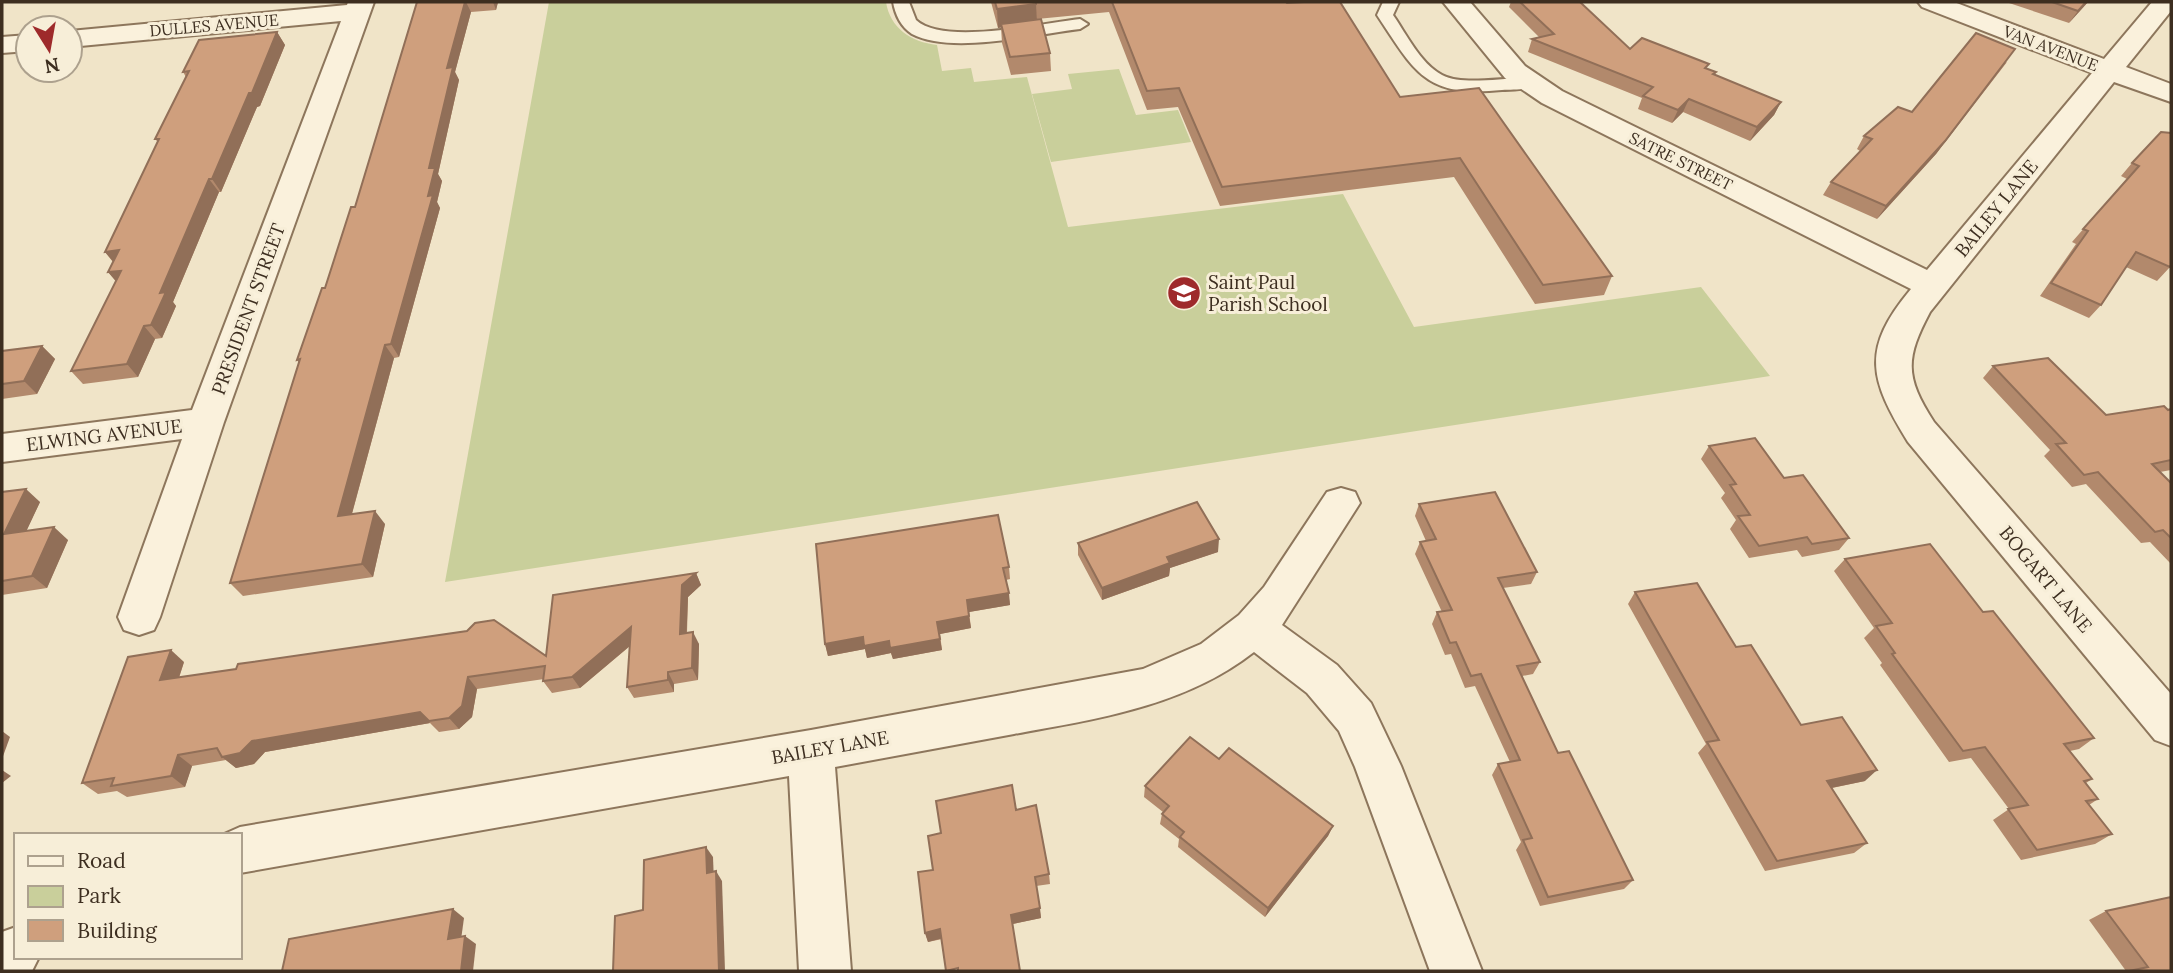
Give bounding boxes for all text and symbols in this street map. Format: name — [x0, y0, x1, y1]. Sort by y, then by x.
street label: DULLES AVENUE — [149, 9, 279, 41]
north arrow — [14, 14, 84, 84]
street label: VAN AVENUE — [2000, 20, 2101, 75]
text: N — [42, 53, 62, 79]
street label: SATRE STREET — [1626, 127, 1736, 195]
street label: BAILEY LANE — [1949, 154, 2043, 262]
street label: PRESIDENT STREET — [206, 220, 290, 398]
place label: Saint Paul Parish School — [1208, 270, 1328, 316]
school or university icon: Saint Paul Parish School — [1165, 274, 1203, 312]
street label: ELWING AVENUE — [25, 414, 183, 456]
street label: BOGART LANE — [1994, 521, 2098, 637]
street label: BAILEY LANE — [769, 725, 891, 769]
legend — [14, 833, 242, 959]
text: Road — [77, 847, 126, 874]
text: Park — [77, 882, 121, 909]
text: Building — [77, 917, 157, 944]

